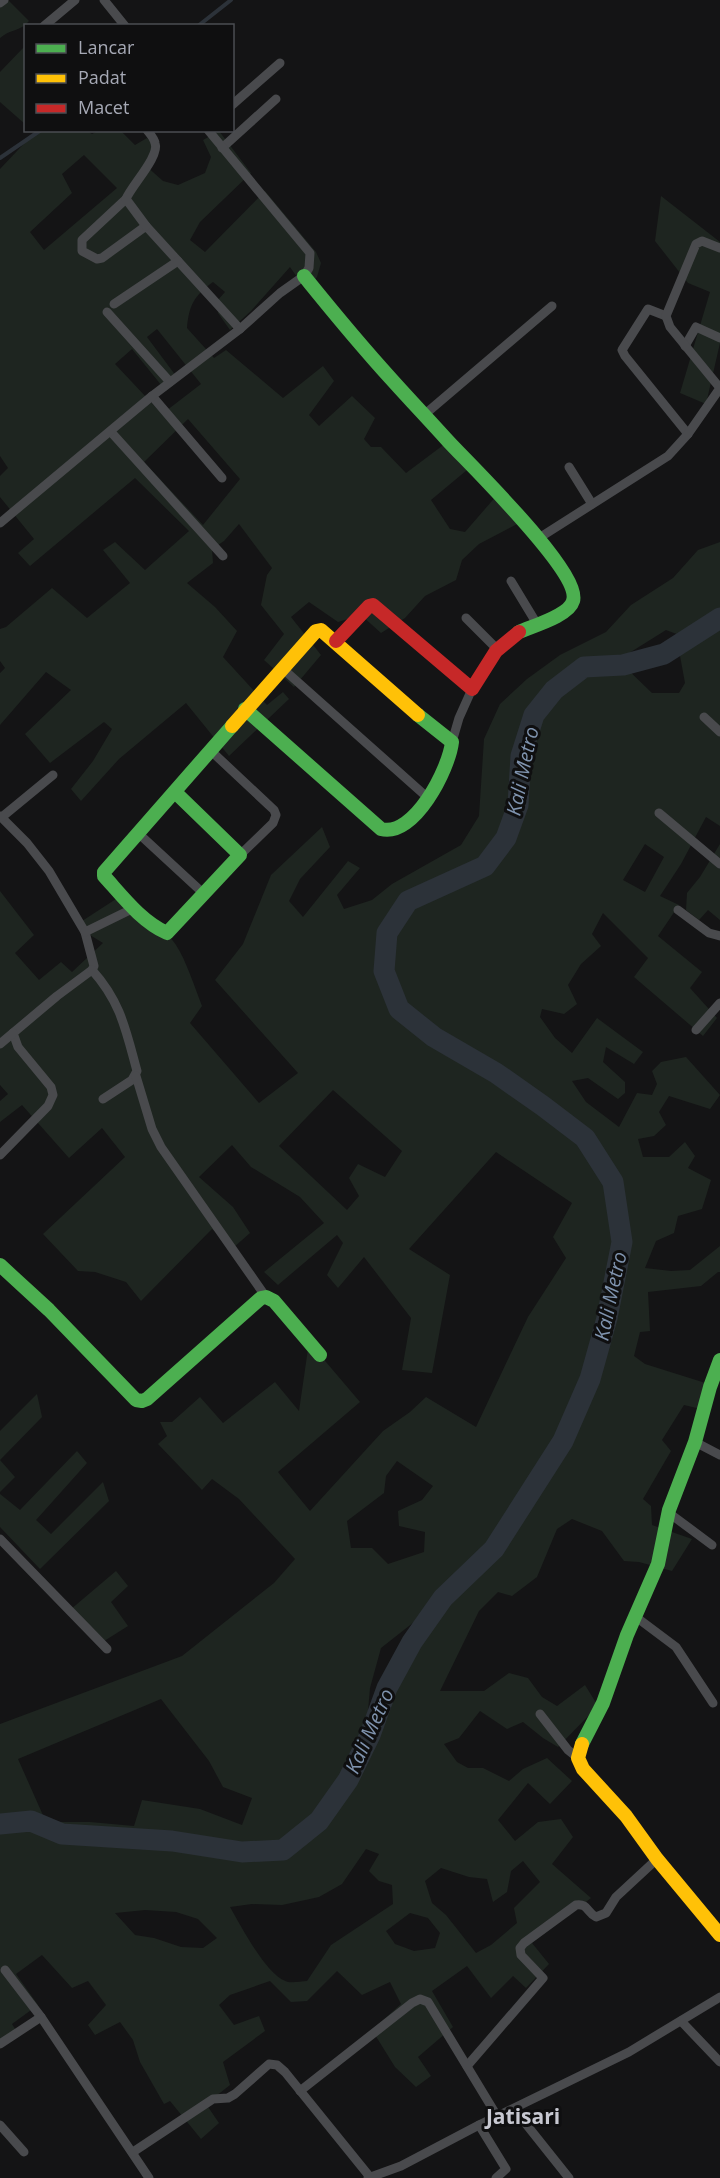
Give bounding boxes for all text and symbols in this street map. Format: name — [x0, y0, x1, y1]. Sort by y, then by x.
legend — [24, 24, 234, 132]
text: Lancar — [78, 35, 135, 59]
text: Padat — [78, 65, 126, 89]
text: Macet — [78, 95, 129, 119]
water label: Kali Metro — [499, 724, 545, 818]
water label: Kali Metro — [587, 1249, 633, 1343]
water label: Kali Metro — [338, 1684, 400, 1778]
district label: Jatisari — [484, 2102, 560, 2130]

